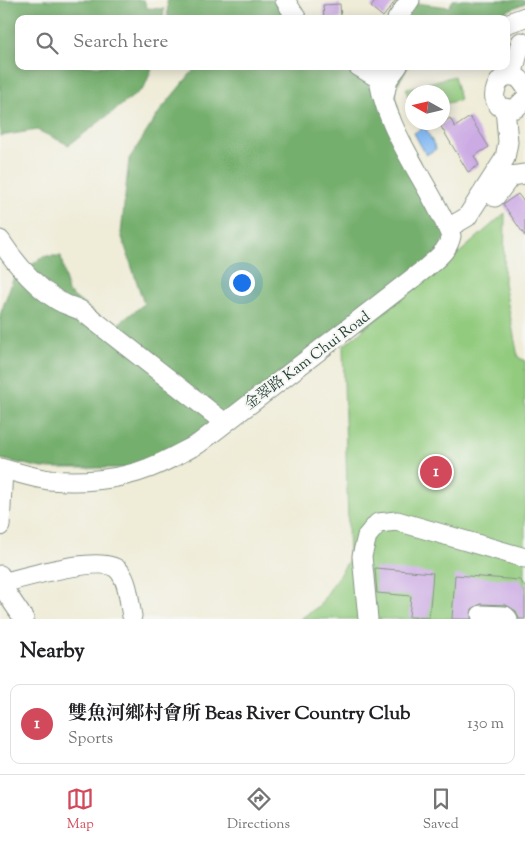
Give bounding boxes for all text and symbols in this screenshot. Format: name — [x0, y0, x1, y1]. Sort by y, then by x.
search box — [15, 15, 510, 70]
icon: search — [33, 29, 61, 57]
text: Search here — [73, 29, 168, 56]
north arrow — [405, 85, 450, 130]
your location — [229, 270, 255, 296]
street label: 金翠路 Kam Chui Road — [241, 307, 375, 415]
pin: 1 — [420, 453, 452, 491]
text: Nearby — [20, 637, 85, 667]
text: 雙魚河鄉村會所 Beas River Country Club — [68, 701, 410, 728]
text: 1 — [34, 713, 40, 736]
text: 130 m — [467, 713, 504, 736]
text: Sports — [68, 728, 113, 751]
tab: Map — [66, 785, 94, 835]
tab: Directions — [227, 785, 290, 835]
tab: Saved — [423, 785, 459, 835]

